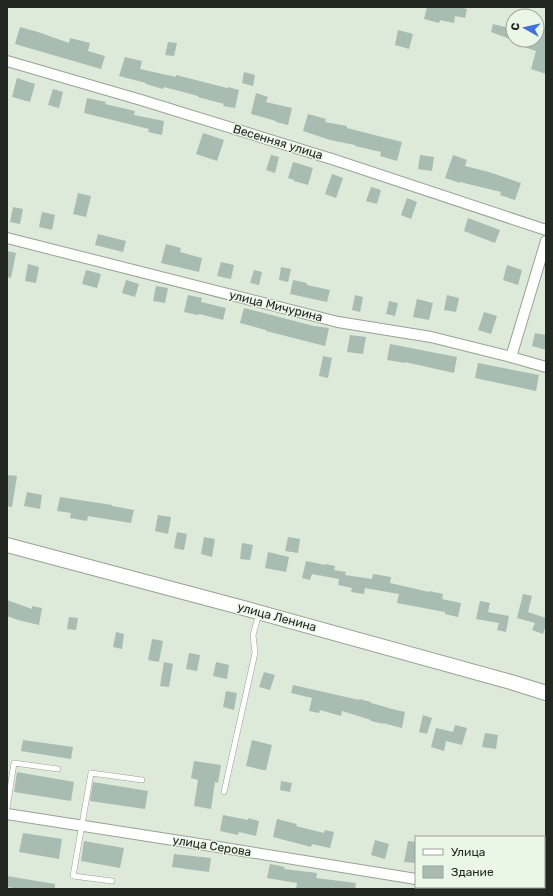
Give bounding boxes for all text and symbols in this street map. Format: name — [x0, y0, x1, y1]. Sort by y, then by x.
north arrow — [505, 8, 545, 48]
text: С — [509, 22, 523, 31]
street label: Весенняя улица — [231, 122, 325, 162]
street label: улица Мичурина — [228, 288, 324, 324]
street label: улица Ленина — [236, 600, 318, 634]
street label: улица Серова — [172, 833, 252, 859]
legend — [415, 836, 545, 888]
text: Улица — [451, 845, 485, 859]
text: Здание — [451, 865, 494, 879]

